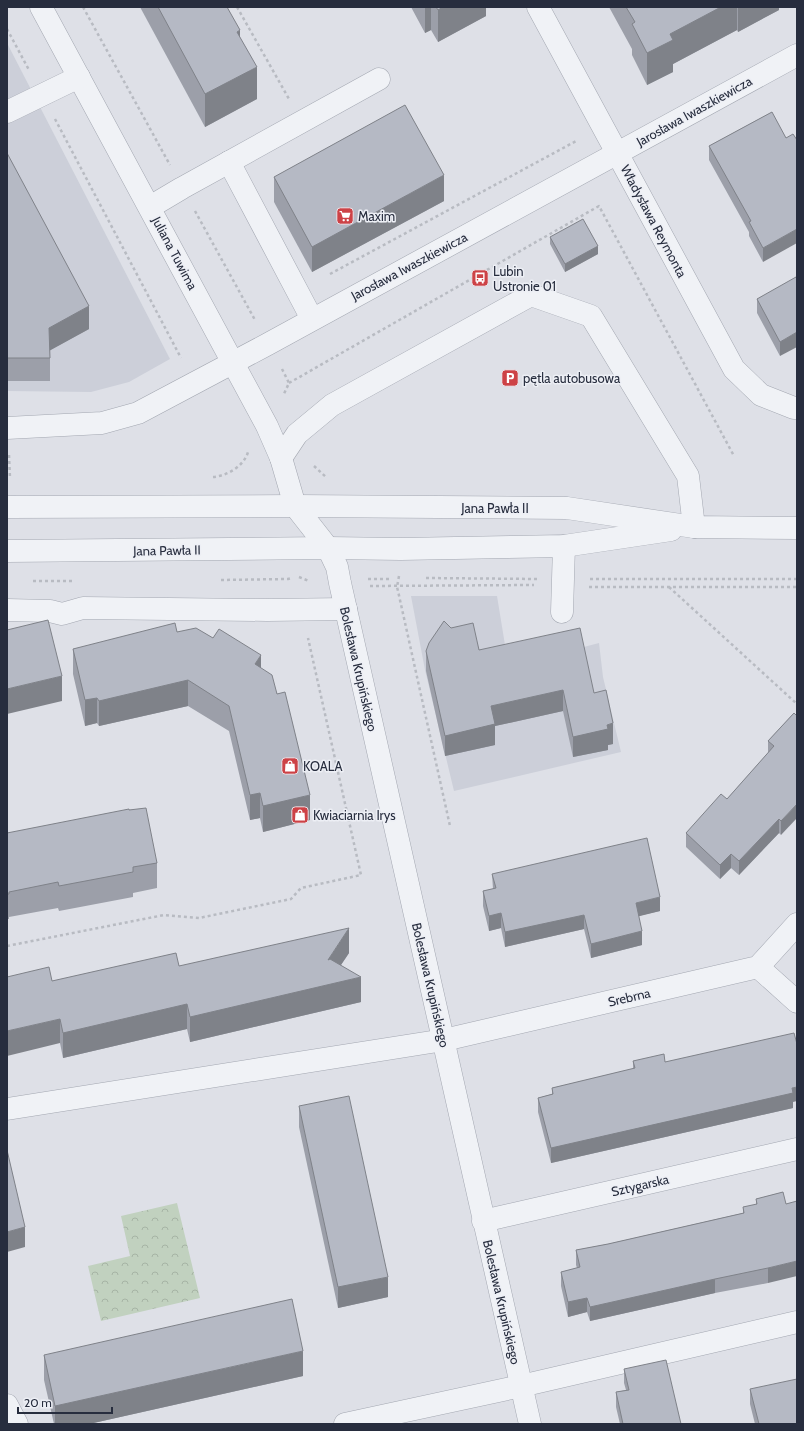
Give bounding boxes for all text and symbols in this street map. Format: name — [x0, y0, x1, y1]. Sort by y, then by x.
street label: Jarosława Iwaszkiewicza — [633, 72, 755, 150]
street label: Władysława Reymonta — [617, 162, 691, 281]
supermarket icon: Maxim — [335, 206, 355, 226]
place label: Maxim — [358, 208, 395, 224]
street label: Juliana Tuwima — [148, 213, 201, 293]
street label: Jarosława Iwaszkiewicza — [347, 228, 471, 304]
place label: Lubin Ustronie 01 — [493, 263, 556, 294]
bus stop icon: Lubin Ustronie 01 — [470, 268, 490, 288]
parking icon: pętla autobusowa — [500, 368, 520, 388]
place label: pętla autobusowa — [523, 370, 621, 386]
street label: Jana Pawła II — [460, 500, 529, 516]
street label: Jana Pawła II — [132, 541, 201, 559]
street label: Bolesława Krupińskiego — [337, 605, 381, 733]
shop icon: KOALA — [280, 756, 300, 776]
place label: KOALA — [303, 758, 342, 774]
shop icon: Kwiaciarnia Irys — [290, 805, 310, 825]
place label: Kwiaciarnia Irys — [313, 807, 396, 823]
street label: Bolesława Krupińskiego — [409, 921, 453, 1049]
street label: Srebrna — [606, 984, 652, 1010]
street label: Sztygarska — [610, 1170, 671, 1199]
street label: Bolesława Krupińskiego — [480, 1238, 524, 1366]
scale bar — [18, 1389, 112, 1415]
text: 20 m — [24, 1395, 52, 1410]

